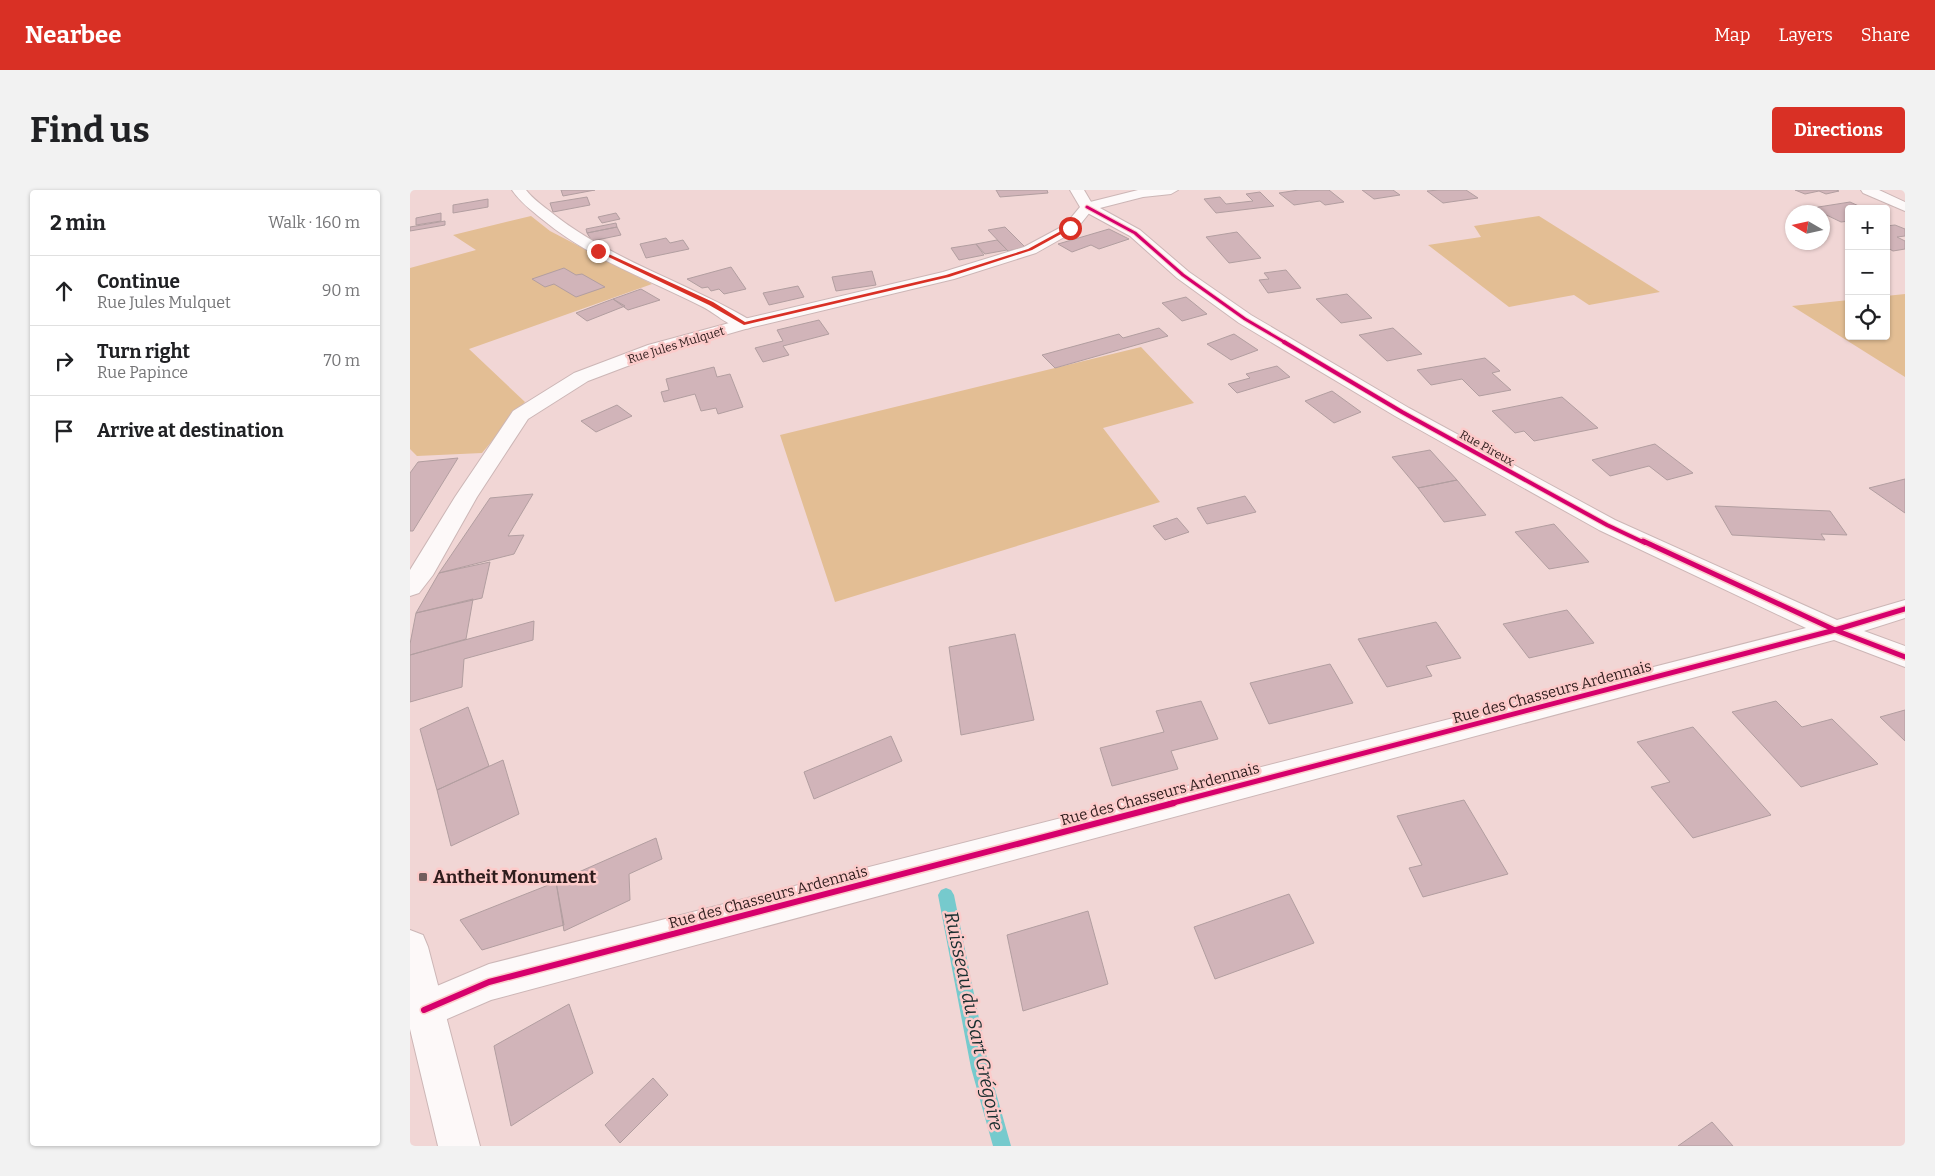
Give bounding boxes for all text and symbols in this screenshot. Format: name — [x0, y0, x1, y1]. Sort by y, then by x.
text: Nearbee — [25, 21, 121, 49]
text: Map — [1714, 24, 1750, 46]
text: Layers — [1778, 24, 1833, 46]
text: Share — [1861, 24, 1910, 46]
button: Directions — [1772, 107, 1905, 153]
text: Find us — [30, 109, 150, 151]
north arrow — [1785, 205, 1830, 250]
map controls — [1845, 205, 1890, 340]
button: + — [1845, 205, 1890, 250]
text: 2 min — [50, 210, 106, 236]
text: Walk · 160 m — [268, 213, 360, 232]
route start — [1059, 217, 1082, 240]
route end — [587, 240, 610, 263]
button: − — [1845, 250, 1890, 295]
text: Continue — [97, 270, 180, 293]
icon: ahead — [50, 277, 78, 305]
text: 90 m — [322, 281, 360, 300]
text: Rue Jules Mulquet — [97, 293, 231, 312]
button: locate — [1845, 295, 1890, 340]
street label: Rue Jules Mulquet — [626, 323, 727, 366]
text: Turn right — [97, 340, 190, 363]
icon: right — [50, 347, 78, 375]
text: 70 m — [324, 351, 360, 370]
text: Rue Papince — [97, 363, 188, 382]
icon: arrive — [50, 417, 78, 445]
text: Arrive at destination — [97, 419, 284, 442]
street label: Rue Pireux — [1457, 427, 1517, 469]
street label: Rue des Chasseurs Ardennais — [1451, 657, 1653, 727]
street label: Rue des Chasseurs Ardennais — [1059, 759, 1261, 829]
street label: Rue des Chasseurs Ardennais — [667, 862, 869, 932]
place label: Antheit Monument — [433, 866, 596, 888]
marker: Antheit Monument — [417, 871, 429, 883]
water label: Ruisseau du Sart Grégoire — [940, 909, 1009, 1133]

